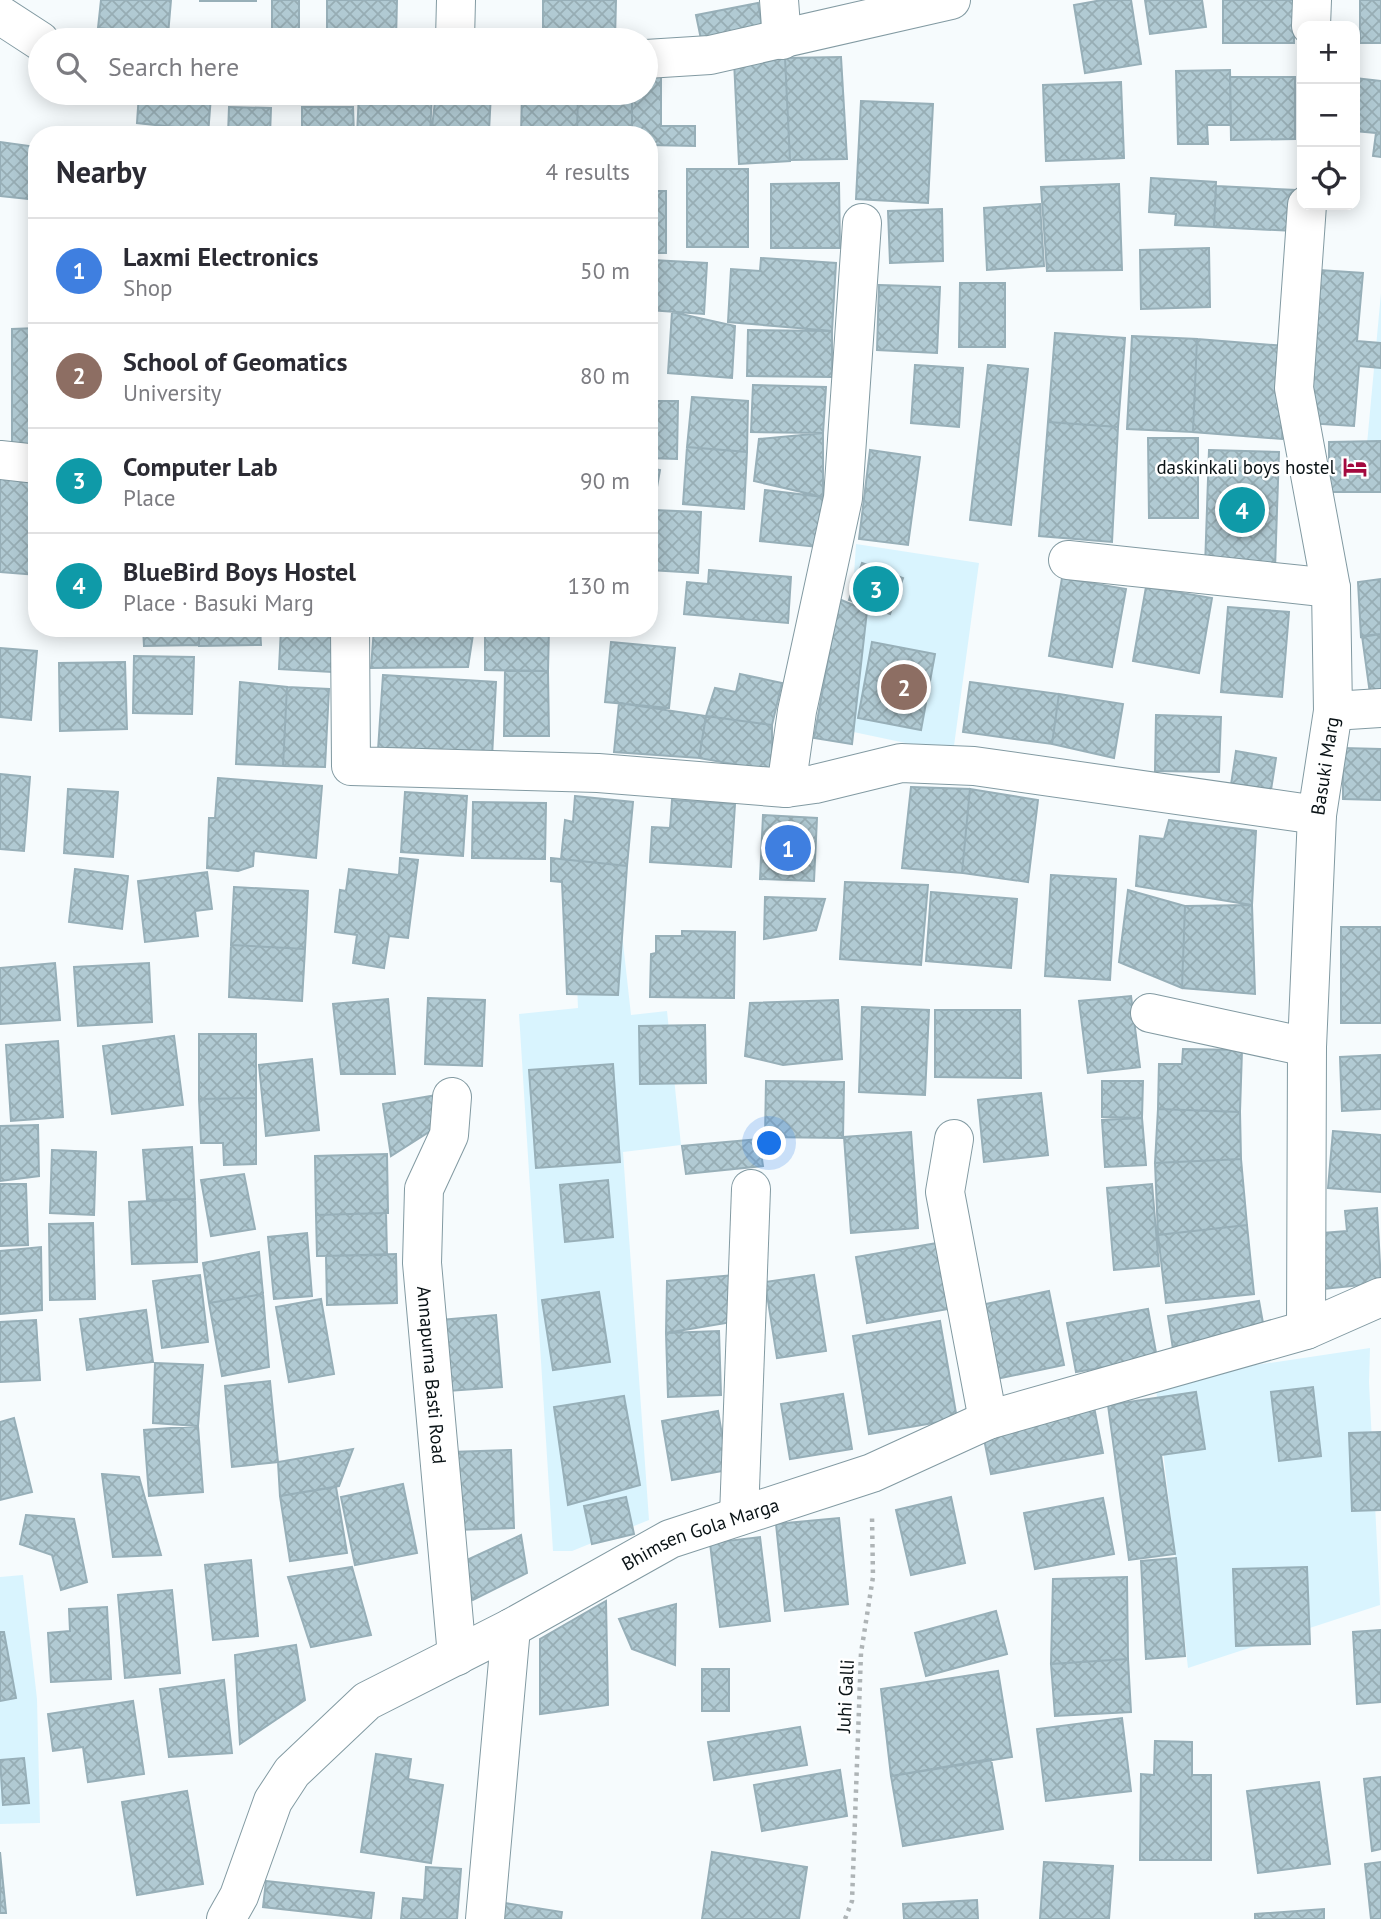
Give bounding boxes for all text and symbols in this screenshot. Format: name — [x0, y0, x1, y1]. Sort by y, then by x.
map controls — [1297, 21, 1360, 210]
button: + — [1297, 21, 1360, 84]
search box — [28, 28, 658, 105]
icon: search — [52, 48, 90, 86]
text: Search here — [108, 50, 239, 83]
button: − — [1297, 84, 1360, 147]
button: locate — [1297, 147, 1360, 210]
text: Nearby — [56, 152, 146, 191]
text: 4 results — [546, 157, 630, 186]
text: Laxmi Electronics — [123, 240, 319, 273]
text: 1 — [72, 256, 86, 285]
text: 50 m — [580, 256, 630, 285]
text: Shop — [123, 273, 173, 302]
text: School of Geomatics — [123, 345, 348, 378]
text: 2 — [72, 361, 86, 390]
text: 80 m — [580, 361, 630, 390]
text: University — [123, 378, 221, 407]
text: Computer Lab — [123, 450, 278, 483]
hotel icon: daskinkali boys hostel — [1341, 453, 1369, 481]
place label: daskinkali boys hostel — [1156, 455, 1335, 479]
text: 3 — [72, 466, 86, 495]
text: 90 m — [580, 466, 630, 495]
text: Place — [123, 483, 176, 512]
pin: 4 — [1219, 484, 1265, 536]
text: BlueBird Boys Hostel — [123, 555, 356, 588]
pin: 3 — [853, 563, 899, 615]
text: 4 — [72, 571, 86, 600]
text: 130 m — [568, 571, 630, 600]
text: Place · Basuki Marg — [123, 588, 314, 617]
pin: 2 — [881, 661, 927, 713]
street label: Basuki Marg — [1305, 715, 1344, 817]
pin: 1 — [765, 822, 811, 874]
your location — [752, 1126, 786, 1160]
street label: Annapurna Basti Road — [412, 1285, 452, 1465]
street label: Bhimsen Gola Marga — [617, 1492, 782, 1576]
street label: Juhi Galli — [831, 1659, 859, 1734]

